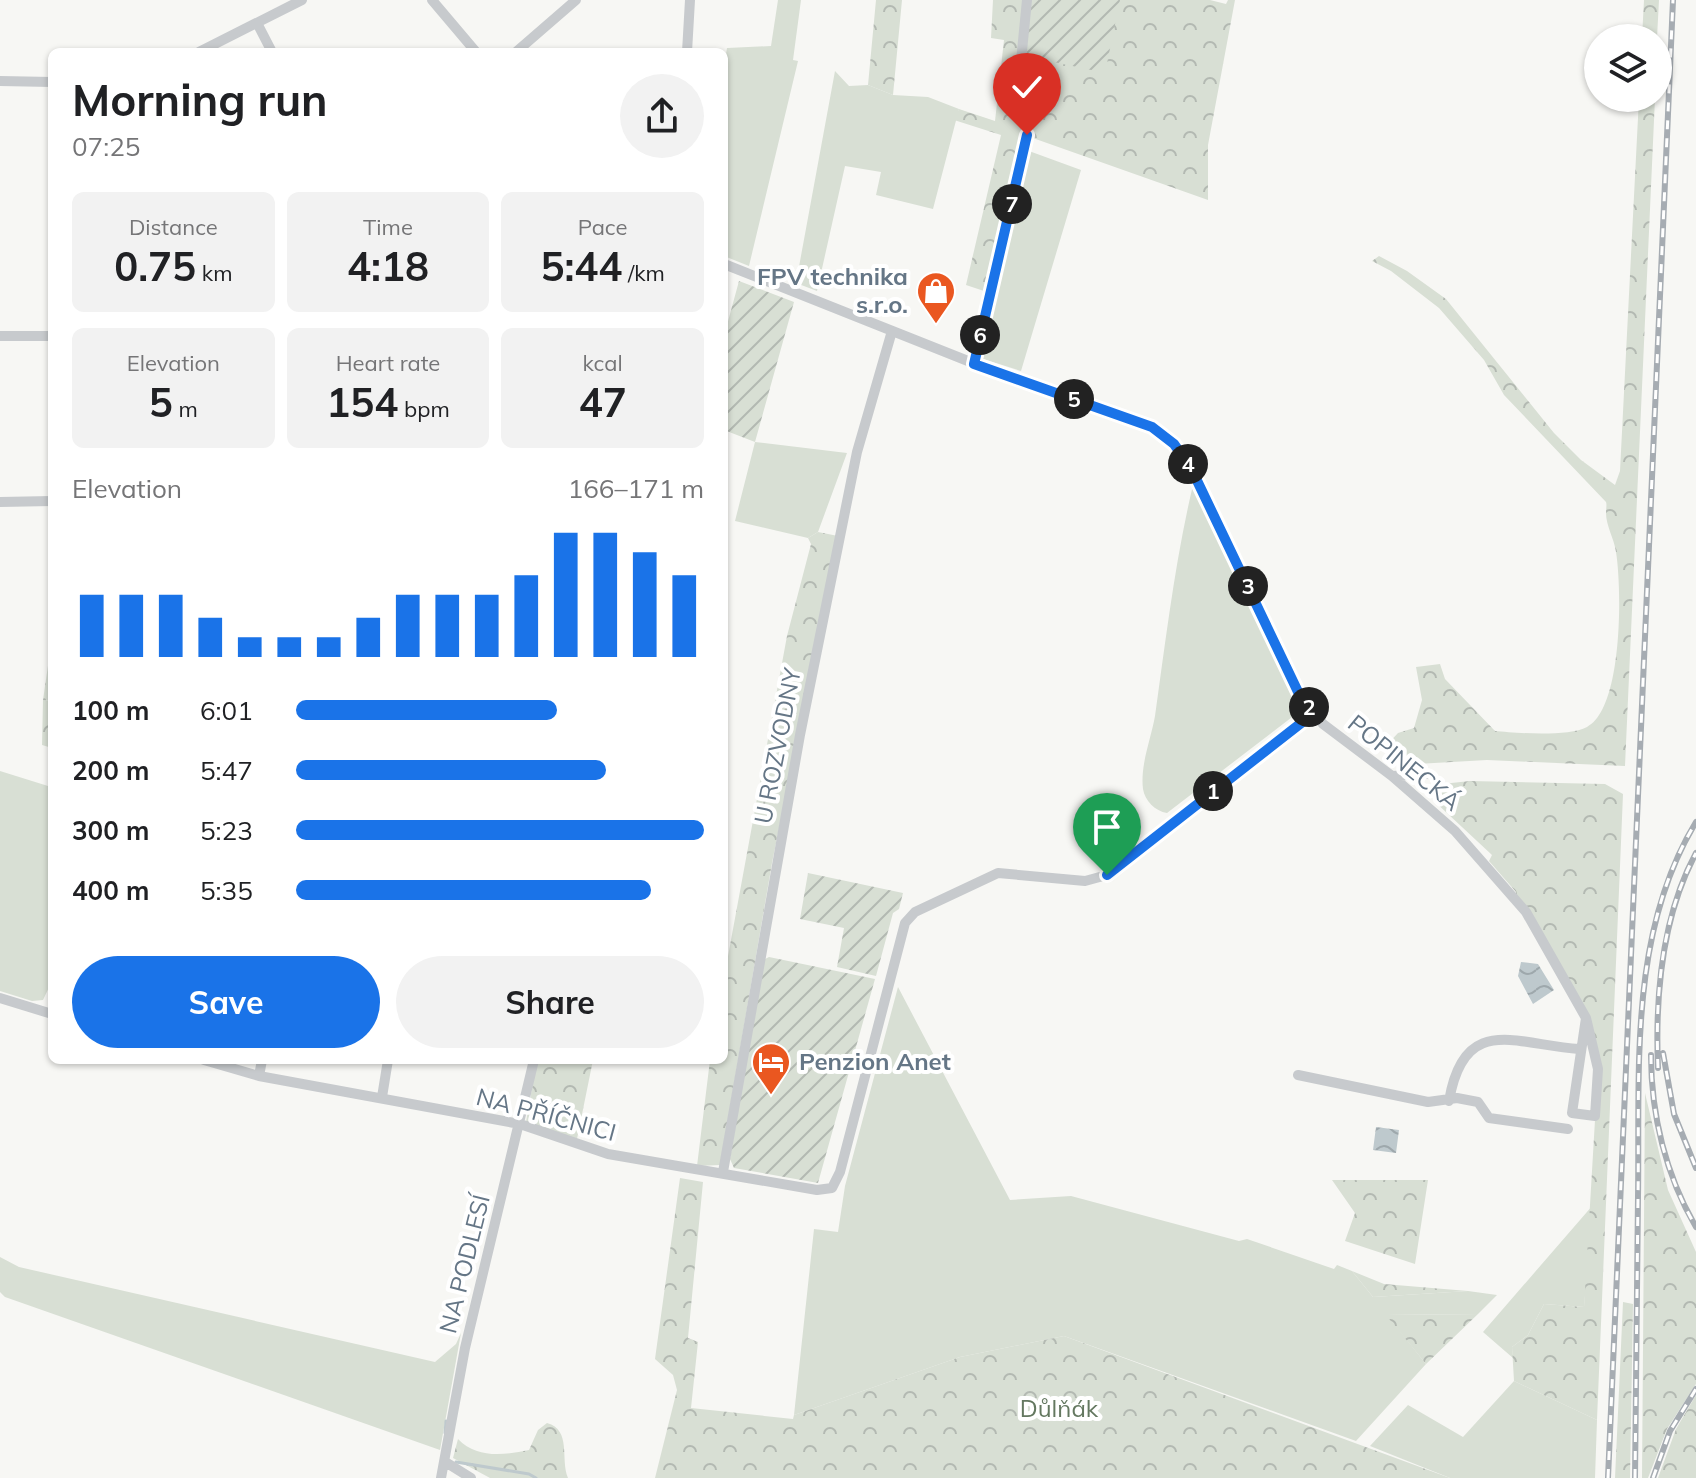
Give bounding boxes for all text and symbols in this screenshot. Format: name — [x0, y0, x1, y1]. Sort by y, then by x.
map controls — [1584, 24, 1672, 112]
button: layers — [1584, 24, 1672, 112]
pin — [993, 53, 1061, 135]
icon: check — [1005, 65, 1049, 109]
text: Morning run — [72, 72, 328, 127]
button: share — [620, 74, 704, 158]
text: 07:25 — [72, 130, 140, 163]
pin: 7 — [992, 184, 1032, 224]
text: 7 — [1005, 190, 1019, 218]
text: Distance — [129, 213, 218, 241]
text: Time — [363, 213, 413, 241]
text: Pace — [578, 213, 627, 241]
text: 0.75 — [114, 241, 196, 291]
text: 4:18 — [347, 241, 429, 291]
text: 5:44 — [540, 241, 622, 291]
text: km — [196, 259, 232, 287]
text: /km — [622, 259, 665, 287]
place label: FPV technika s.r.o. — [757, 261, 908, 319]
shop icon: FPV technika s.r.o. — [915, 270, 957, 325]
pin: 6 — [960, 315, 1000, 355]
text: 6 — [973, 321, 987, 349]
text: Elevation — [127, 349, 220, 377]
text: Heart rate — [336, 349, 440, 377]
text: kcal — [583, 349, 623, 377]
text: 5 — [149, 377, 173, 427]
text: 154 — [326, 377, 398, 427]
text: 47 — [579, 377, 627, 427]
pin: 5 — [1054, 379, 1094, 419]
text: 5 — [1067, 385, 1081, 413]
text: m — [173, 395, 198, 423]
text: bpm — [398, 395, 450, 423]
pin: 4 — [1168, 444, 1208, 484]
text: 4 — [1181, 450, 1195, 478]
text: Elevation — [72, 472, 182, 505]
text: 166–171 m — [568, 472, 704, 505]
pin: 3 — [1228, 566, 1268, 606]
text: 3 — [1241, 572, 1255, 600]
street label: U ROZVODNY — [747, 665, 807, 826]
pin: 2 — [1289, 687, 1329, 727]
text: 2 — [1302, 693, 1316, 721]
text: 100 m — [72, 694, 149, 727]
text: 6:01 — [200, 694, 253, 727]
street label: POPINECKÁ — [1342, 708, 1467, 817]
text: 200 m — [72, 754, 149, 787]
text: 5:47 — [200, 754, 253, 787]
pin: 1 — [1193, 771, 1233, 811]
text: 1 — [1206, 777, 1220, 805]
pin — [1073, 793, 1141, 875]
icon: arrive — [1085, 805, 1129, 849]
text: 300 m — [72, 814, 149, 847]
text: 5:23 — [200, 814, 253, 847]
text: 400 m — [72, 874, 149, 907]
text: 5:35 — [200, 874, 253, 907]
button: Save — [72, 956, 380, 1048]
button: Share — [396, 956, 704, 1048]
hotel icon: Penzion Anet — [750, 1041, 792, 1096]
place label: Penzion Anet — [799, 1046, 951, 1076]
street label: NA PŘÍČNICI — [473, 1081, 619, 1147]
street label: NA PODLESÍ — [432, 1190, 496, 1336]
park label: Důlňák — [1020, 1393, 1099, 1423]

